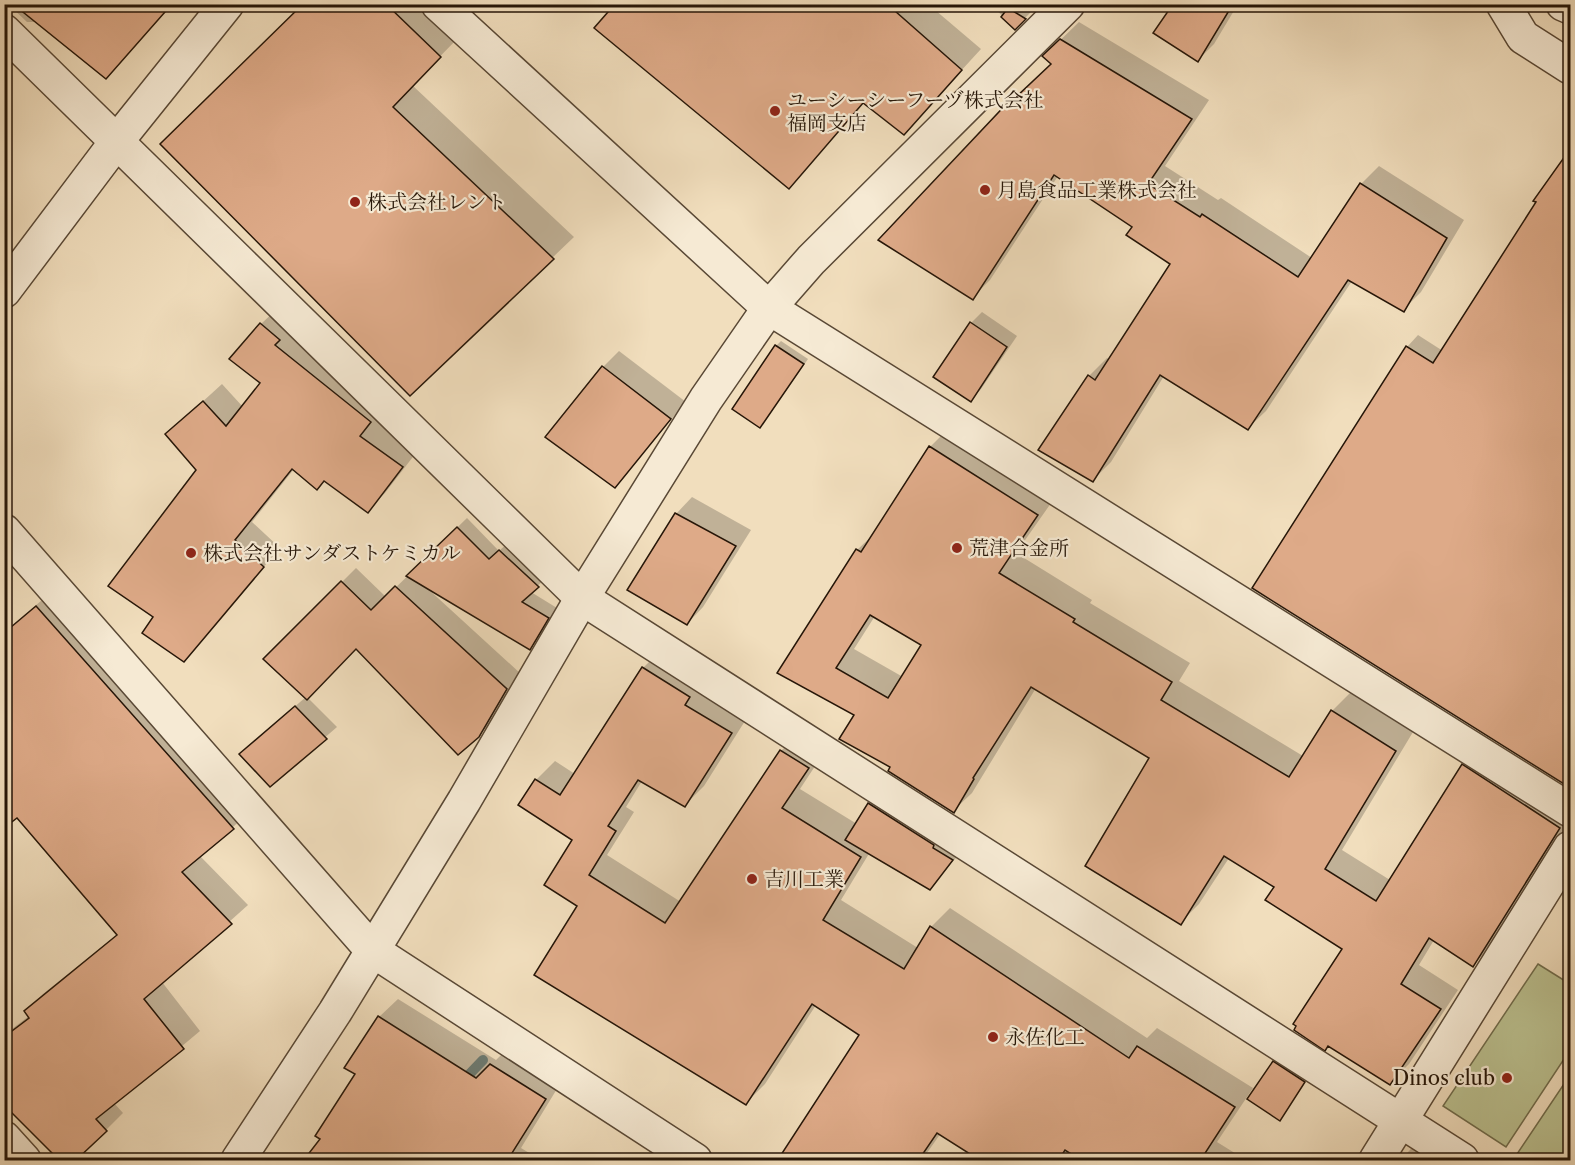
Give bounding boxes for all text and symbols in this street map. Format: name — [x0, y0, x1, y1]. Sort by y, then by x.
place label: ユーシーシーフーヅ株式会社 福岡支店 — [787, 88, 1044, 135]
marker: ユーシーシーフーヅ株式会社 福岡支店 — [768, 104, 782, 118]
place label: 月島食品工業株式会社 — [997, 178, 1197, 202]
marker: 月島食品工業株式会社 — [978, 183, 992, 197]
place label: 株式会社レント — [367, 190, 507, 214]
marker: 株式会社レント — [348, 195, 362, 209]
place label: 荒津合金所 — [969, 536, 1069, 560]
place label: 株式会社サンダストケミカル — [203, 541, 461, 565]
marker: 荒津合金所 — [950, 541, 964, 555]
marker: 株式会社サンダストケミカル — [184, 546, 198, 560]
place label: 吉川工業 — [764, 867, 844, 891]
marker: 吉川工業 — [745, 872, 759, 886]
place label: 永佐化工 — [1005, 1025, 1085, 1049]
marker: 永佐化工 — [986, 1030, 1000, 1044]
place label: Dinos club — [1393, 1066, 1495, 1090]
marker: Dinos club — [1500, 1071, 1514, 1085]

